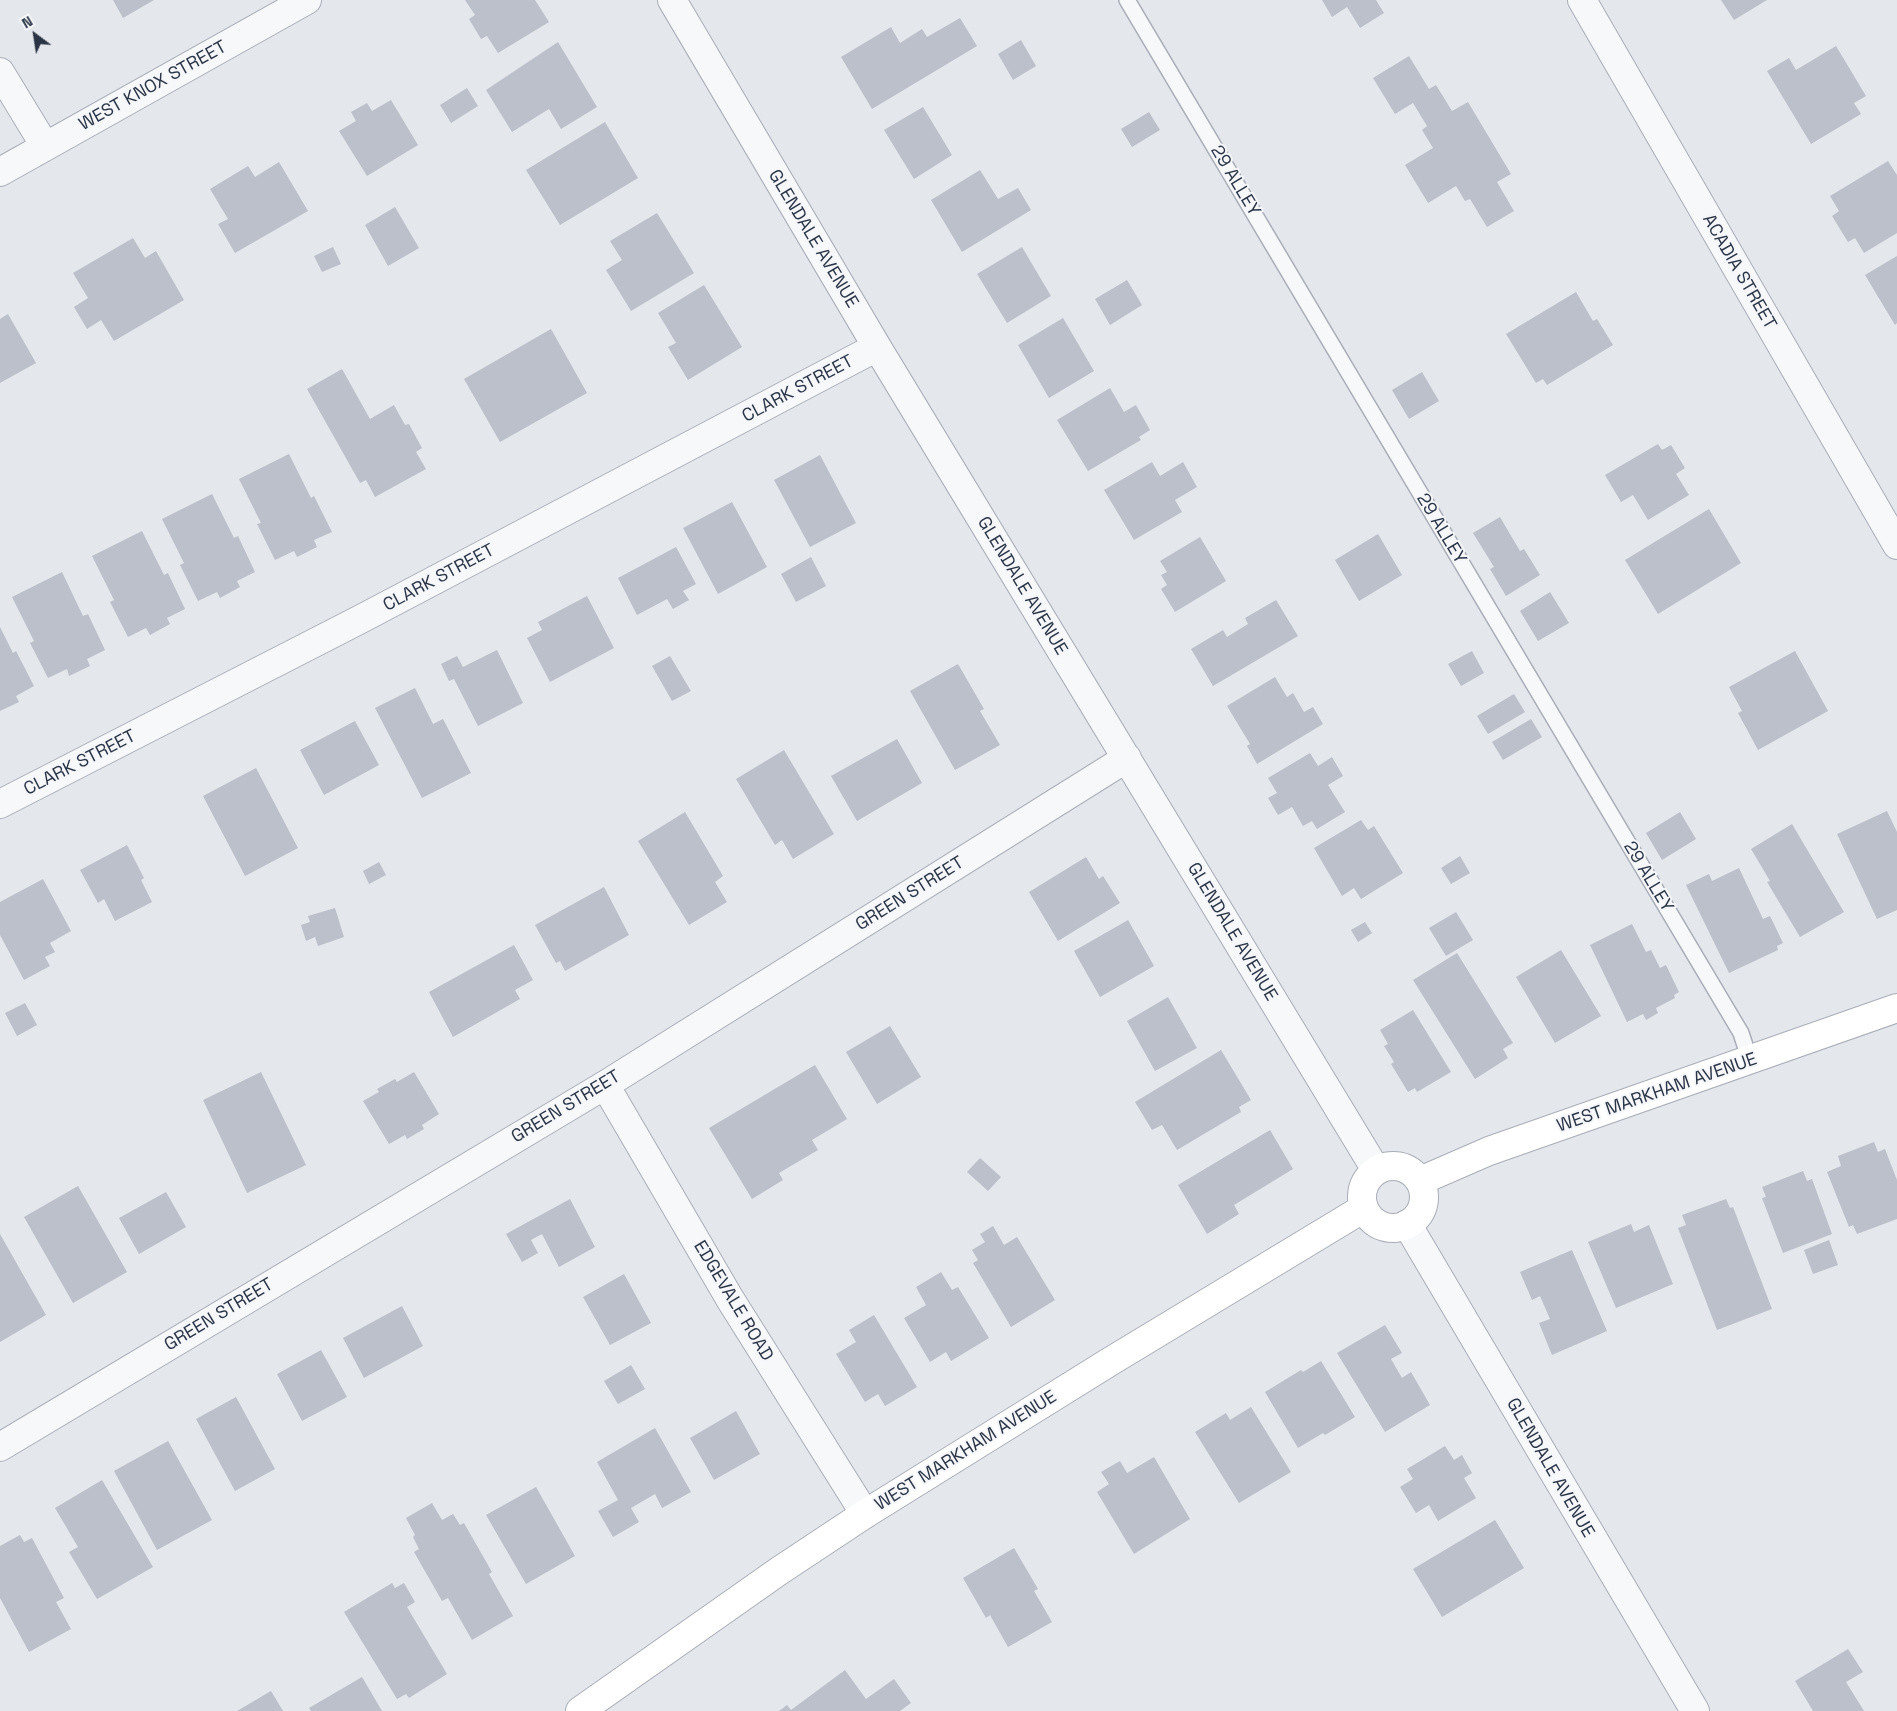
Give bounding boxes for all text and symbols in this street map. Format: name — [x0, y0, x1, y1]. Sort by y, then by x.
north arrow — [10, 10, 60, 60]
text: N — [19, 12, 36, 32]
street label: WEST KNOX STREET — [75, 36, 231, 136]
street label: 29 ALLEY — [1206, 142, 1264, 220]
street label: GLENDALE AVENUE — [763, 166, 863, 312]
street label: ACADIA STREET — [1697, 211, 1781, 333]
street label: CLARK STREET — [739, 351, 857, 427]
street label: 29 ALLEY — [1412, 490, 1470, 568]
street label: GLENDALE AVENUE — [972, 513, 1072, 659]
street label: CLARK STREET — [380, 540, 498, 616]
street label: CLARK STREET — [20, 725, 140, 801]
street label: 29 ALLEY — [1619, 838, 1677, 916]
street label: GREEN STREET — [852, 852, 968, 936]
street label: GLENDALE AVENUE — [1182, 859, 1282, 1005]
street label: WEST MARKHAM AVENUE — [1554, 1049, 1760, 1137]
street label: GREEN STREET — [508, 1066, 624, 1148]
street label: EDGEVALE ROAD — [689, 1237, 777, 1365]
street label: GREEN STREET — [161, 1274, 277, 1356]
street label: WEST MARKHAM AVENUE — [871, 1386, 1061, 1516]
street label: GLENDALE AVENUE — [1501, 1395, 1599, 1541]

